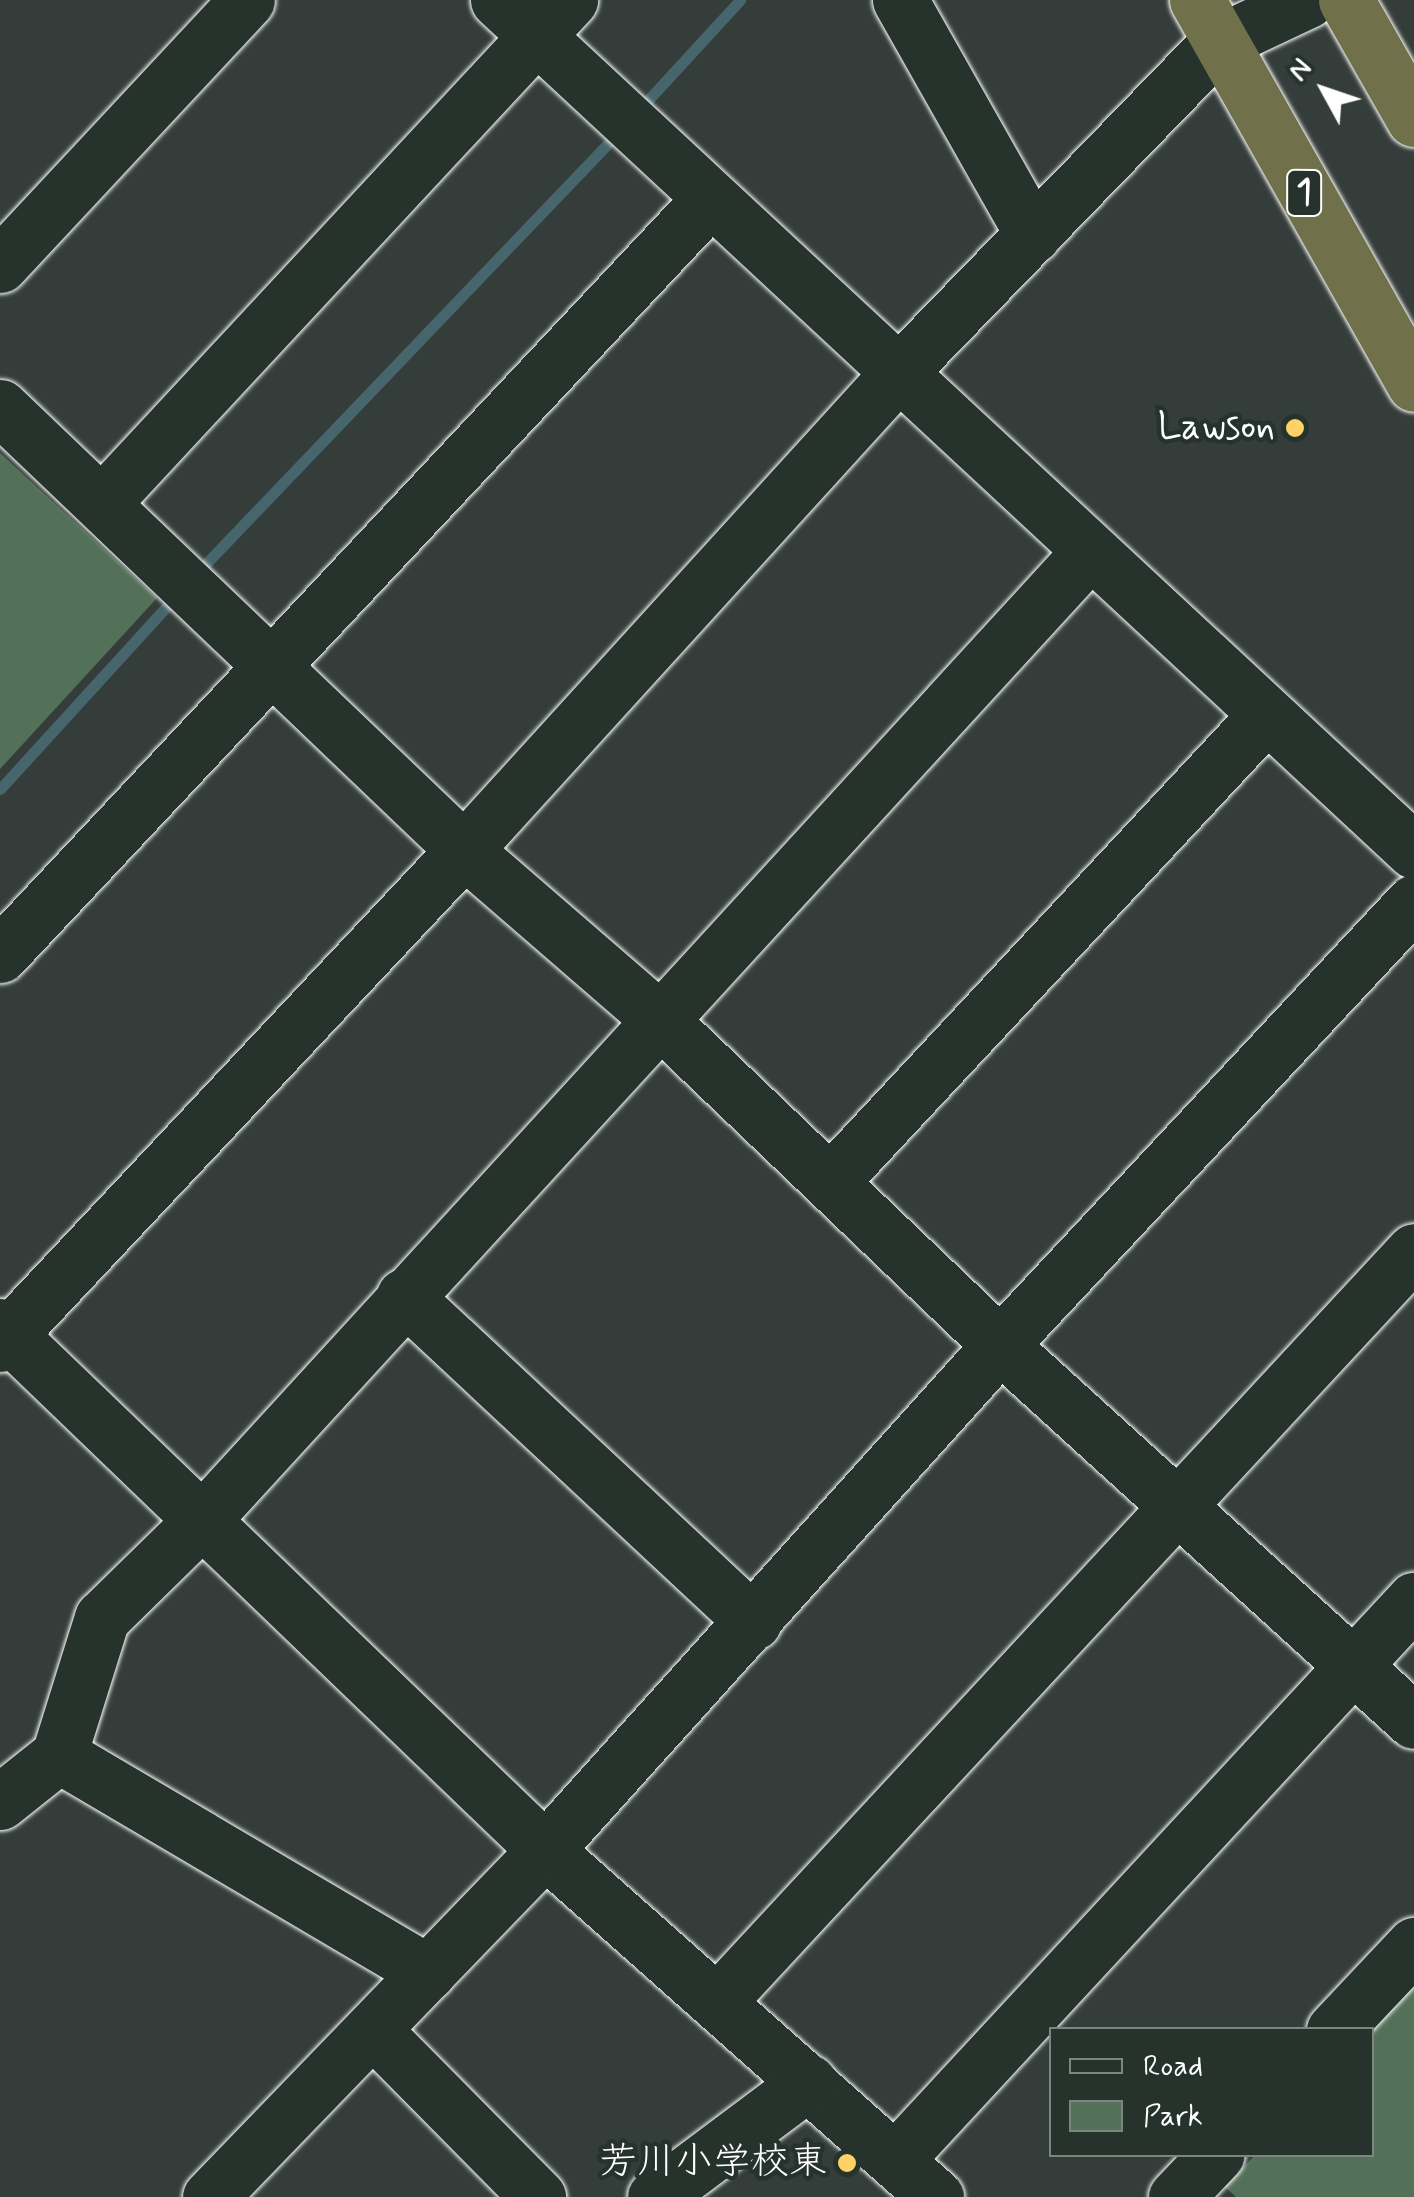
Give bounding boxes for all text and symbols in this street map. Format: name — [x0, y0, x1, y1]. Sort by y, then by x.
north arrow — [1274, 40, 1374, 140]
text: N — [1280, 51, 1321, 89]
road number: 1 — [1284, 163, 1324, 223]
place label: Lawson — [1158, 405, 1275, 451]
marker: Lawson — [1284, 417, 1306, 439]
legend — [1049, 2027, 1374, 2157]
text: Road — [1143, 2047, 1203, 2086]
text: Park — [1143, 2097, 1203, 2136]
place label: 芳川小学校東 — [599, 2140, 827, 2186]
marker: 芳川小学校東 — [836, 2152, 858, 2174]

